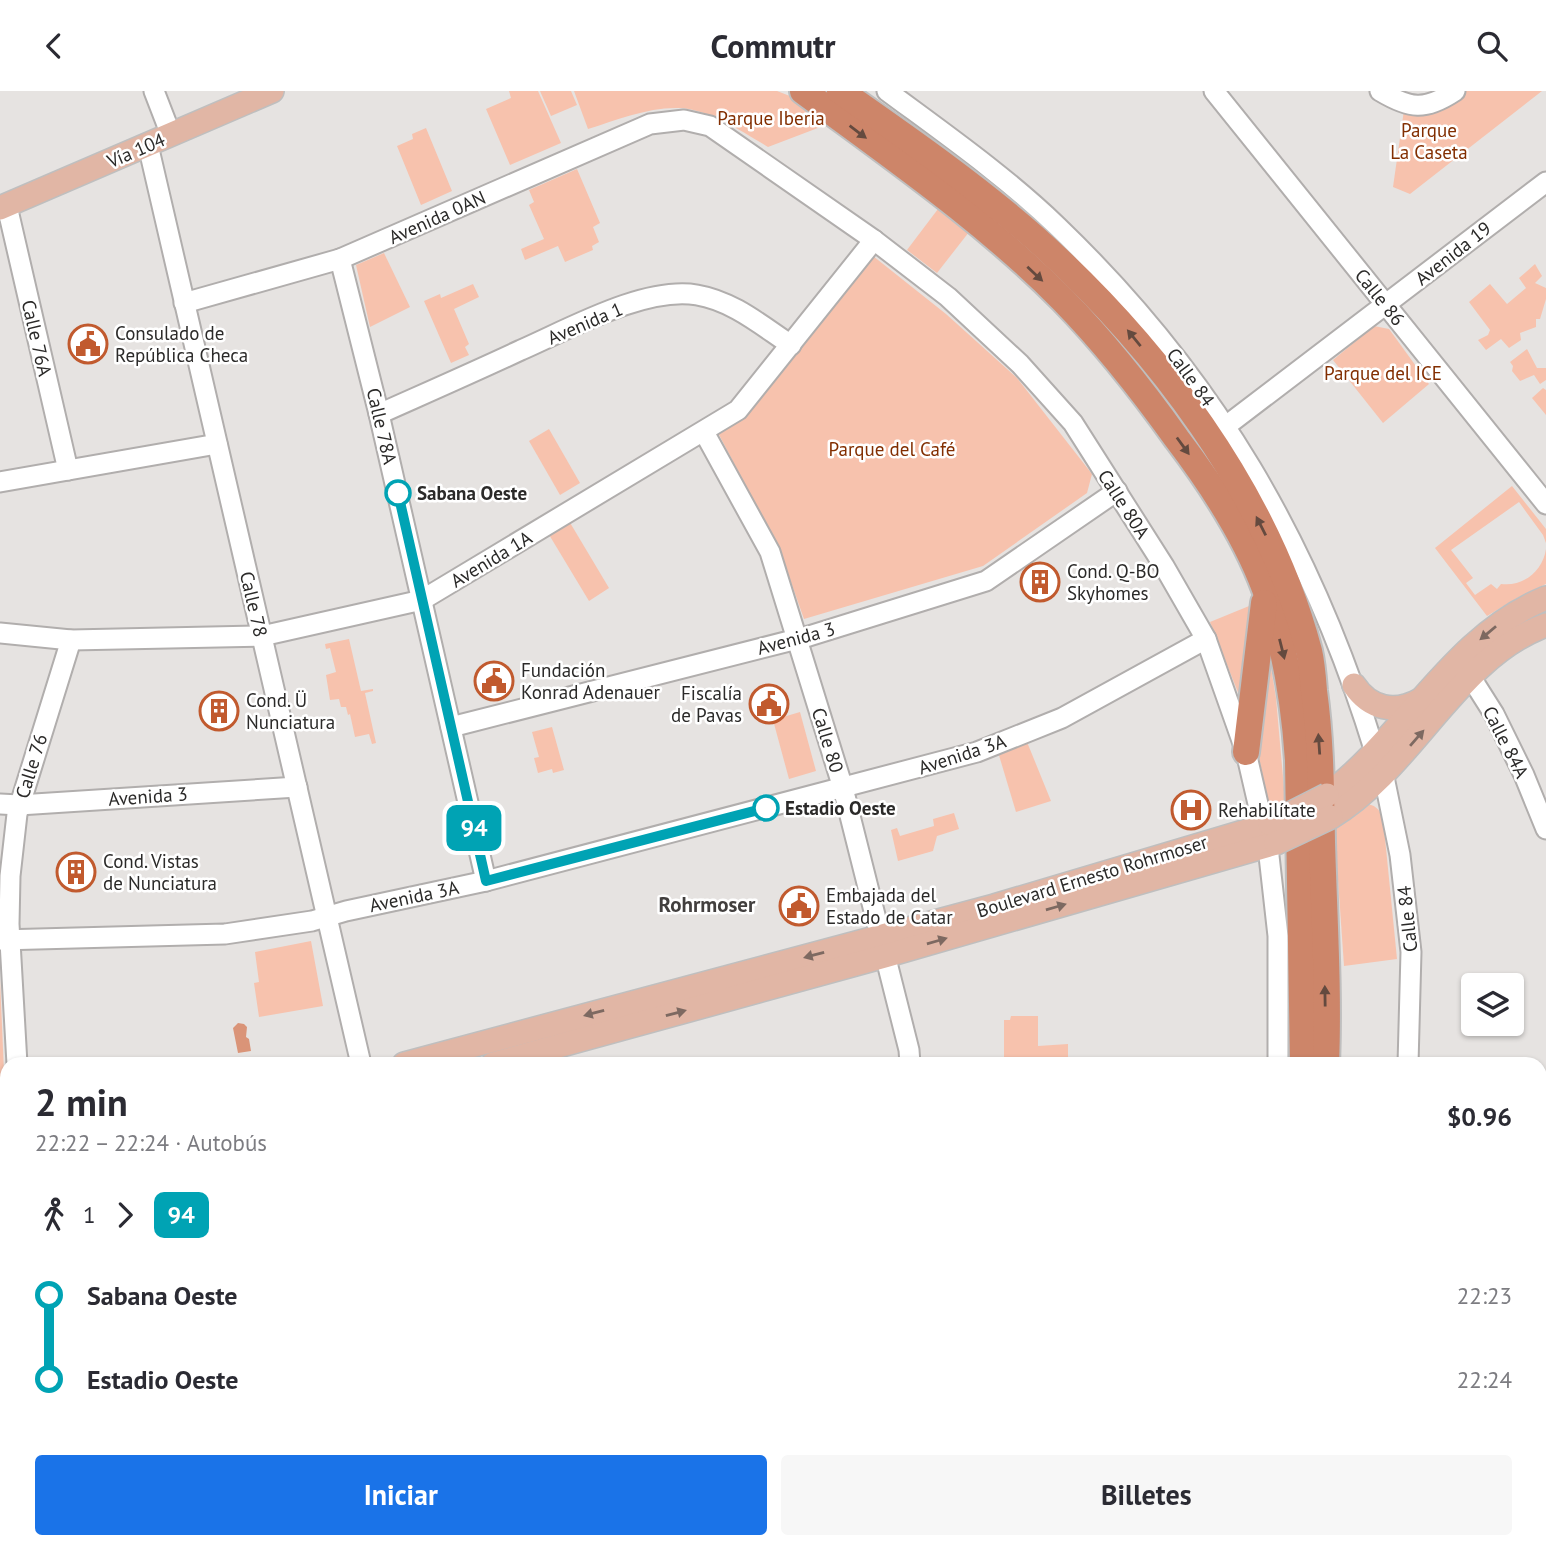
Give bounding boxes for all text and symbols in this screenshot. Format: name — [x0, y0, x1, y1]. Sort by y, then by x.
text: Commutr — [710, 25, 836, 67]
icon: back — [35, 27, 73, 65]
icon: search — [1473, 27, 1511, 65]
park label: Parque Iberia — [717, 106, 825, 130]
park label: Parque La Caseta — [1390, 118, 1468, 164]
one-way arrow — [849, 125, 867, 139]
street label: Vía 104 — [103, 127, 169, 173]
street label: Avenida 0AN — [385, 185, 489, 249]
street label: Avenida 19 — [1410, 216, 1496, 290]
street label: Calle 86 — [1350, 264, 1410, 330]
one-way arrow — [1026, 266, 1043, 282]
street label: Avenida 1 — [544, 296, 626, 350]
street label: Calle 76A — [17, 297, 57, 379]
place label: Consulado de República Checa — [115, 321, 248, 367]
public building icon: Consulado de República Checa — [67, 323, 109, 365]
one-way arrow — [1126, 330, 1141, 348]
street label: Calle 84 — [1162, 343, 1220, 411]
park label: Parque del ICE — [1324, 361, 1442, 385]
street label: Calle 78A — [362, 385, 402, 467]
park label: Parque del Café — [829, 437, 955, 461]
one-way arrow — [1176, 437, 1190, 456]
street label: Calle 80A — [1093, 465, 1155, 543]
marker: Sabana Oeste — [385, 480, 411, 506]
place label: Sabana Oeste — [417, 481, 527, 505]
one-way arrow — [1255, 516, 1266, 536]
street label: Avenida 1A — [446, 525, 536, 593]
place label: Cond. Q-BO Skyhomes — [1067, 559, 1160, 605]
building icon: Cond. Q-BO Skyhomes — [1019, 561, 1061, 603]
street label: Calle 78 — [235, 569, 273, 639]
street label: Avenida 3 — [754, 616, 838, 660]
one-way arrow — [1479, 625, 1496, 640]
one-way arrow — [1278, 639, 1288, 660]
place label: Fundación Konrad Adenauer — [521, 658, 661, 704]
public building icon: Fundación Konrad Adenauer — [473, 660, 515, 702]
place label: Fiscalía de Pavas — [671, 681, 742, 727]
public building icon: Fiscalía de Pavas — [748, 683, 790, 725]
place label: Cond. Ü Nunciatura — [246, 688, 335, 734]
building icon: Cond. Ü Nunciatura — [198, 690, 240, 732]
street label: Calle 84A — [1478, 702, 1534, 782]
street label: Calle 80 — [807, 705, 849, 775]
street label: Avenida 3A — [915, 729, 1009, 779]
one-way arrow — [1409, 730, 1424, 747]
street label: Calle 76 — [10, 731, 52, 801]
one-way arrow — [1314, 733, 1325, 755]
street label: Avenida 3 — [107, 781, 189, 811]
hospital icon: Rehabilítate — [1170, 789, 1212, 831]
marker: Estadio Oeste — [753, 795, 779, 821]
place label: Estadio Oeste — [785, 796, 896, 820]
place label: Rehabilítate — [1218, 798, 1316, 822]
line badge: 94 — [442, 805, 505, 851]
text: 94 — [460, 812, 488, 843]
street label: Boulevard Ernesto Rohrmoser — [974, 829, 1211, 923]
place label: Cond. Vistas de Nunciatura — [103, 849, 217, 895]
building icon: Cond. Vistas de Nunciatura — [55, 851, 97, 893]
street label: Avenida 3A — [367, 875, 461, 917]
place label: Embajada del Estado de Catar — [826, 883, 953, 929]
public building icon: Embajada del Estado de Catar — [778, 885, 820, 927]
street label: Calle 84 — [1392, 885, 1422, 953]
district label: Rohrmoser — [659, 891, 756, 918]
one-way arrow — [1045, 901, 1067, 912]
one-way arrow — [927, 935, 948, 945]
one-way arrow — [803, 950, 824, 960]
map controls — [1461, 973, 1524, 1036]
button: layers — [1461, 973, 1524, 1036]
one-way arrow — [1320, 985, 1331, 1007]
one-way arrow — [666, 1007, 688, 1018]
one-way arrow — [583, 1008, 605, 1019]
text: 2 min — [35, 1077, 128, 1126]
text: $0.96 — [1447, 1100, 1512, 1133]
text: 22:22 – 22:24 · Autobús — [35, 1128, 267, 1157]
icon: walk — [35, 1196, 73, 1234]
icon: forward — [106, 1196, 144, 1234]
text: 94 — [168, 1199, 195, 1230]
text: 1 — [83, 1200, 96, 1229]
text: Sabana Oeste — [87, 1279, 238, 1312]
text: 22:23 — [1457, 1281, 1512, 1310]
text: Estadio Oeste — [87, 1363, 238, 1396]
text: 22:24 — [1457, 1365, 1512, 1394]
button: Iniciar — [35, 1455, 767, 1535]
button: Billetes — [781, 1455, 1512, 1535]

